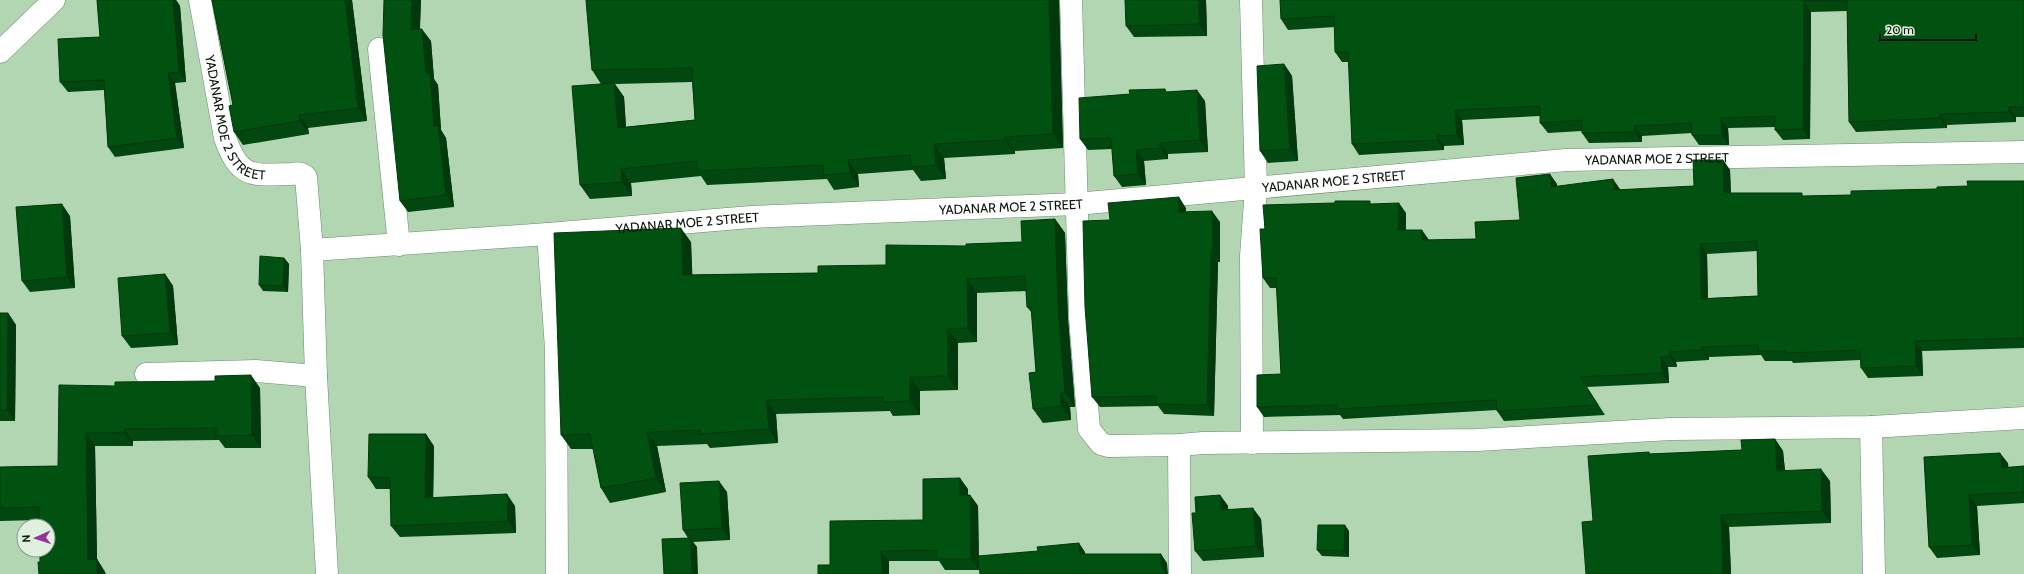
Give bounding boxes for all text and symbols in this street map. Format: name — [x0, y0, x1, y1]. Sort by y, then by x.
scale bar — [1880, 16, 1976, 42]
text: 20 m — [1886, 22, 1914, 37]
street label: YADANAR MOE 2 STREET — [202, 53, 266, 183]
street label: YADANAR MOE 2 STREET — [1584, 149, 1729, 168]
street label: YADANAR MOE 2 STREET — [1260, 166, 1406, 195]
street label: YADANAR MOE 2 STREET — [938, 195, 1084, 218]
street label: YADANAR MOE 2 STREET — [614, 209, 759, 236]
north arrow — [16, 518, 56, 558]
text: N — [19, 534, 33, 543]

